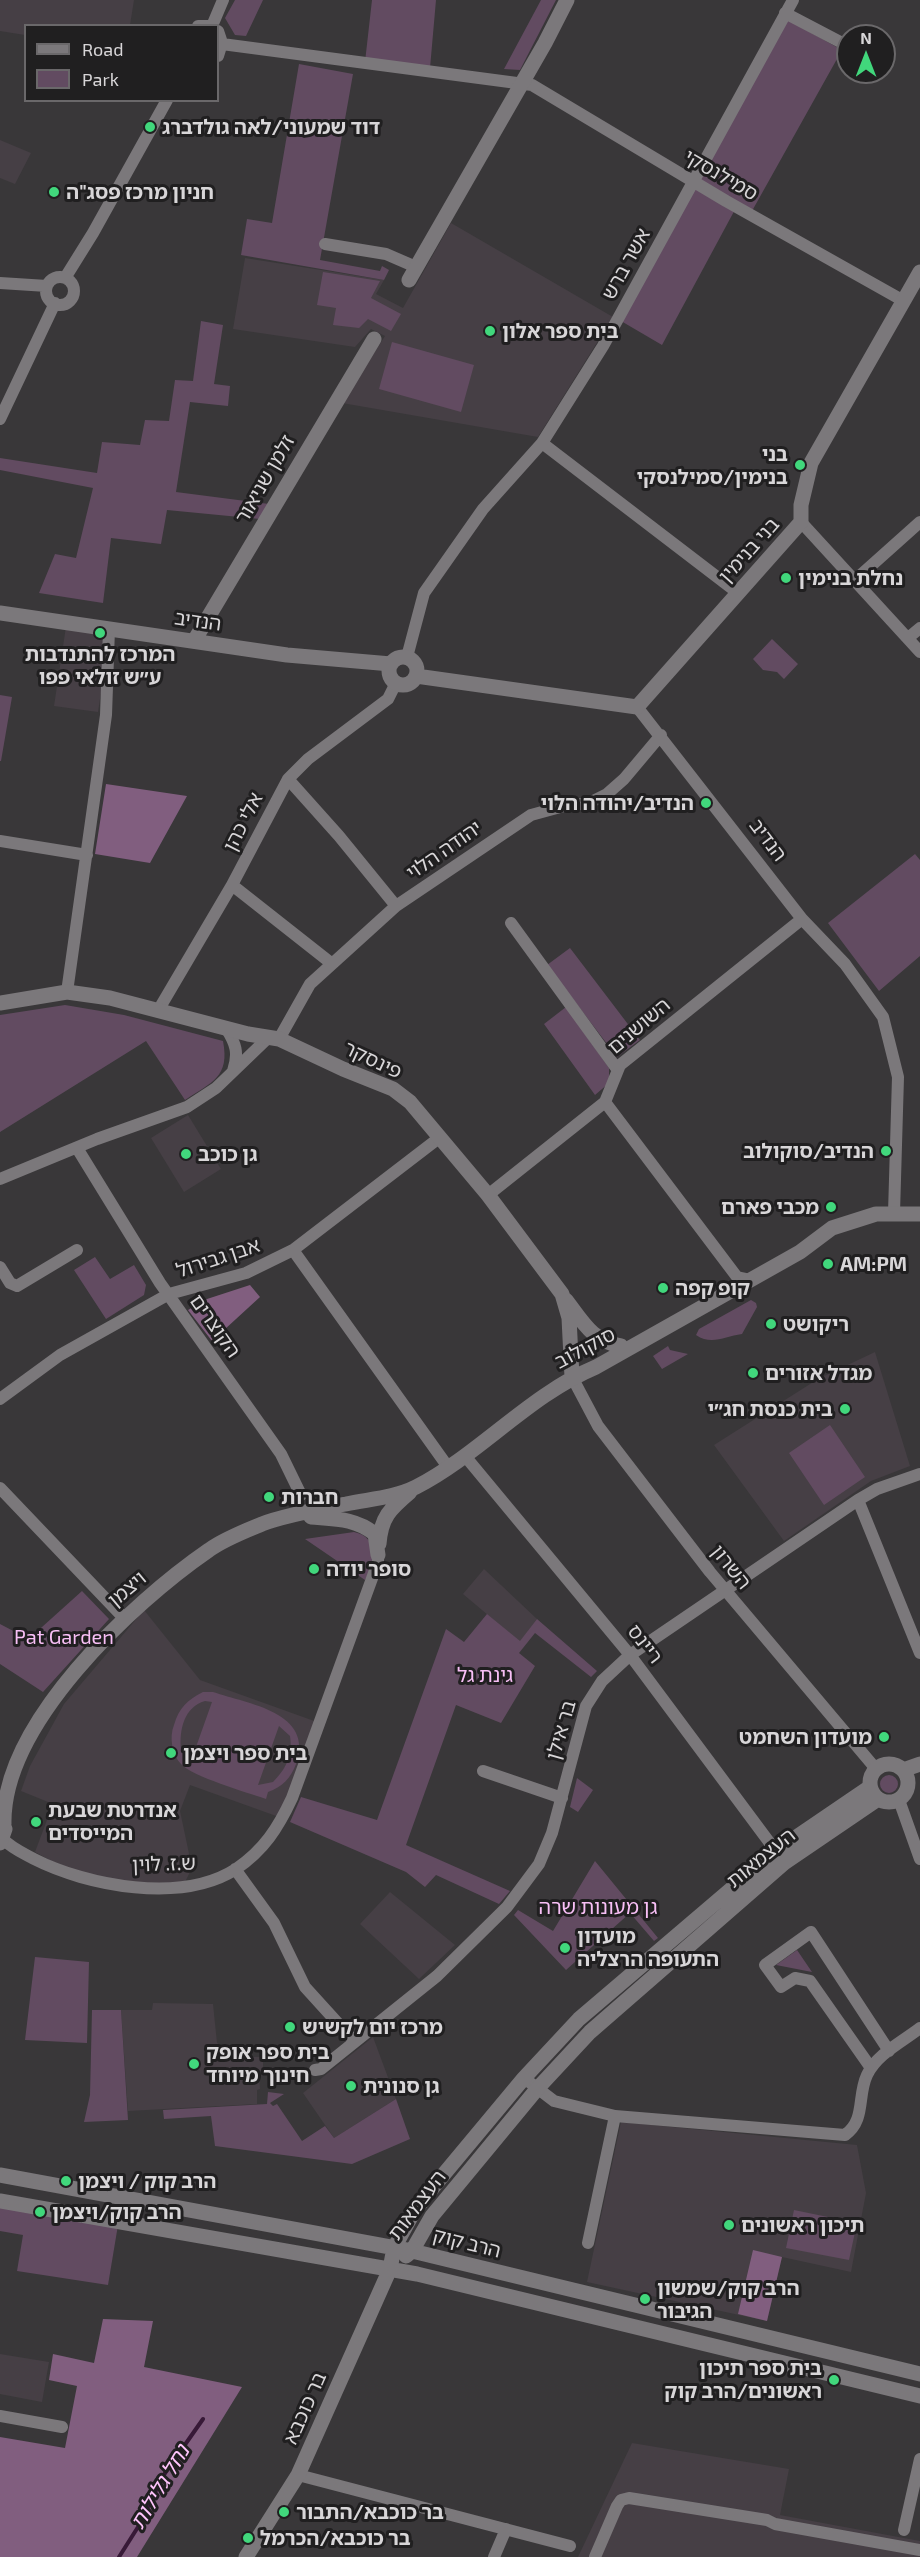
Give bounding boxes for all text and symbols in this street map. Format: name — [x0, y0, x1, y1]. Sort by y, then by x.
legend — [24, 24, 219, 102]
north arrow — [836, 24, 896, 84]
text: N — [860, 28, 872, 47]
text: Road — [82, 38, 123, 60]
text: Park — [82, 68, 119, 90]
place label: דוד שמעוני/לאה גולדברג — [162, 115, 380, 139]
marker: דוד שמעוני/לאה גולדברג — [143, 120, 157, 134]
street label: סמילנסקי — [680, 144, 762, 206]
place label: חניון מרכז פסג"ה — [66, 180, 214, 204]
marker: חניון מרכז פסג"ה — [47, 185, 61, 199]
street label: אשר ברש — [597, 224, 655, 304]
place label: בית ספר אלון — [502, 319, 619, 343]
marker: בית ספר אלון — [483, 324, 497, 338]
street label: זלמן שניאור — [230, 431, 300, 527]
place label: בני בנימין/סמילנסקי — [636, 442, 788, 489]
marker: בני בנימין/סמילנסקי — [793, 458, 807, 472]
street label: בני בנימין — [714, 513, 784, 587]
place label: נחלת בנימין — [798, 566, 903, 590]
marker: נחלת בנימין — [779, 571, 793, 585]
street label: הנדיב — [173, 606, 223, 636]
marker: המרכז להתנדבות ע״ש זולאי פפו — [93, 626, 107, 640]
place label: המרכז להתנדבות ע״ש זולאי פפו — [25, 642, 175, 689]
street label: אלי כהן — [218, 789, 268, 855]
place label: הנדיב/יהודה הלוי — [541, 791, 694, 815]
marker: הנדיב/יהודה הלוי — [699, 796, 713, 810]
street label: הנדיב — [744, 814, 792, 866]
street label: יהודה הלוי — [402, 815, 486, 885]
street label: השושנים — [603, 993, 675, 1059]
street label: פינסקר — [340, 1036, 406, 1084]
place label: הנדיב/סוקולוב — [743, 1139, 874, 1163]
place label: גן כוכב — [198, 1142, 257, 1166]
marker: הנדיב/סוקולוב — [879, 1144, 893, 1158]
marker: גן כוכב — [179, 1147, 193, 1161]
place label: מכבי פארם — [721, 1195, 819, 1219]
marker: מכבי פארם — [824, 1200, 838, 1214]
street label: אבן גבירול — [173, 1233, 263, 1283]
place label: AM:PM — [840, 1252, 907, 1276]
marker: AM:PM — [821, 1257, 835, 1271]
place label: קופ קפה — [675, 1276, 750, 1300]
marker: קופ קפה — [656, 1281, 670, 1295]
street label: הקוצרים — [185, 1290, 245, 1362]
place label: ריקושט — [783, 1312, 849, 1336]
marker: ריקושט — [764, 1317, 778, 1331]
street label: סוקולוב — [551, 1322, 619, 1374]
place label: מגדל אזורים — [765, 1361, 872, 1385]
marker: מגדל אזורים — [746, 1366, 760, 1380]
place label: בית כנסת חג״י — [708, 1397, 833, 1421]
marker: בית כנסת חג״י — [838, 1402, 852, 1416]
place label: חברות — [281, 1485, 338, 1509]
marker: חברות — [262, 1490, 276, 1504]
street label: השרון — [706, 1540, 756, 1594]
place label: סופר יודה — [326, 1557, 411, 1581]
marker: סופר יודה — [307, 1562, 321, 1576]
street label: ויצמן — [103, 1566, 151, 1612]
street label: ריינס — [622, 1620, 668, 1668]
park label: Pat Garden — [14, 1625, 114, 1649]
park label: גינת גל — [457, 1663, 513, 1687]
street label: בר אילן — [541, 1697, 581, 1763]
place label: מועדון השחמט — [739, 1725, 872, 1749]
marker: מועדון השחמט — [877, 1730, 891, 1744]
place label: בית ספר ויצמן — [183, 1741, 307, 1765]
marker: בית ספר ויצמן — [164, 1746, 178, 1760]
place label: אנדרטת שבעת המייסדים — [48, 1798, 177, 1845]
marker: אנדרטת שבעת המייסדים — [29, 1815, 43, 1829]
street label: העצמאות — [722, 1823, 800, 1893]
street label: ש.ז. לוין — [132, 1851, 196, 1877]
park label: גן מעונות שרה — [539, 1895, 657, 1919]
place label: מועדון התעופה הרצליה — [577, 1924, 719, 1971]
marker: מועדון התעופה הרצליה — [558, 1941, 572, 1955]
place label: מרכז יום לקשיש — [302, 2015, 443, 2039]
marker: מרכז יום לקשיש — [283, 2020, 297, 2034]
place label: בית ספר אופק חינוך מיוחד — [206, 2040, 330, 2087]
marker: בית ספר אופק חינוך מיוחד — [187, 2057, 201, 2071]
place label: גן סנונית — [363, 2074, 440, 2098]
marker: גן סנונית — [344, 2079, 358, 2093]
street label: העצמאות — [383, 2165, 451, 2245]
place label: הרב קוק / ויצמן — [78, 2169, 216, 2193]
marker: הרב קוק / ויצמן — [59, 2174, 73, 2188]
place label: הרב קוק/ויצמן — [52, 2200, 182, 2224]
marker: הרב קוק/ויצמן — [33, 2205, 47, 2219]
place label: תיכון ראשונים — [741, 2213, 864, 2237]
marker: תיכון ראשונים — [722, 2218, 736, 2232]
street label: הרב קוק — [431, 2223, 503, 2263]
place label: הרב קוק/שמשון הגיבור — [657, 2276, 800, 2323]
marker: הרב קוק/שמשון הגיבור — [638, 2292, 652, 2306]
place label: בית ספר תיכון ראשונים/הרב קוק — [664, 2356, 822, 2403]
street label: בר כוכבא — [278, 2368, 332, 2448]
marker: בית ספר תיכון ראשונים/הרב קוק — [827, 2373, 841, 2387]
water label: נחל גלילות — [125, 2440, 195, 2534]
place label: בר כוכבא/התבור — [296, 2500, 444, 2524]
marker: בר כוכבא/התבור — [277, 2505, 291, 2519]
place label: בר כוכבא/הכרמל — [260, 2526, 411, 2550]
marker: בר כוכבא/הכרמל — [241, 2531, 255, 2545]

